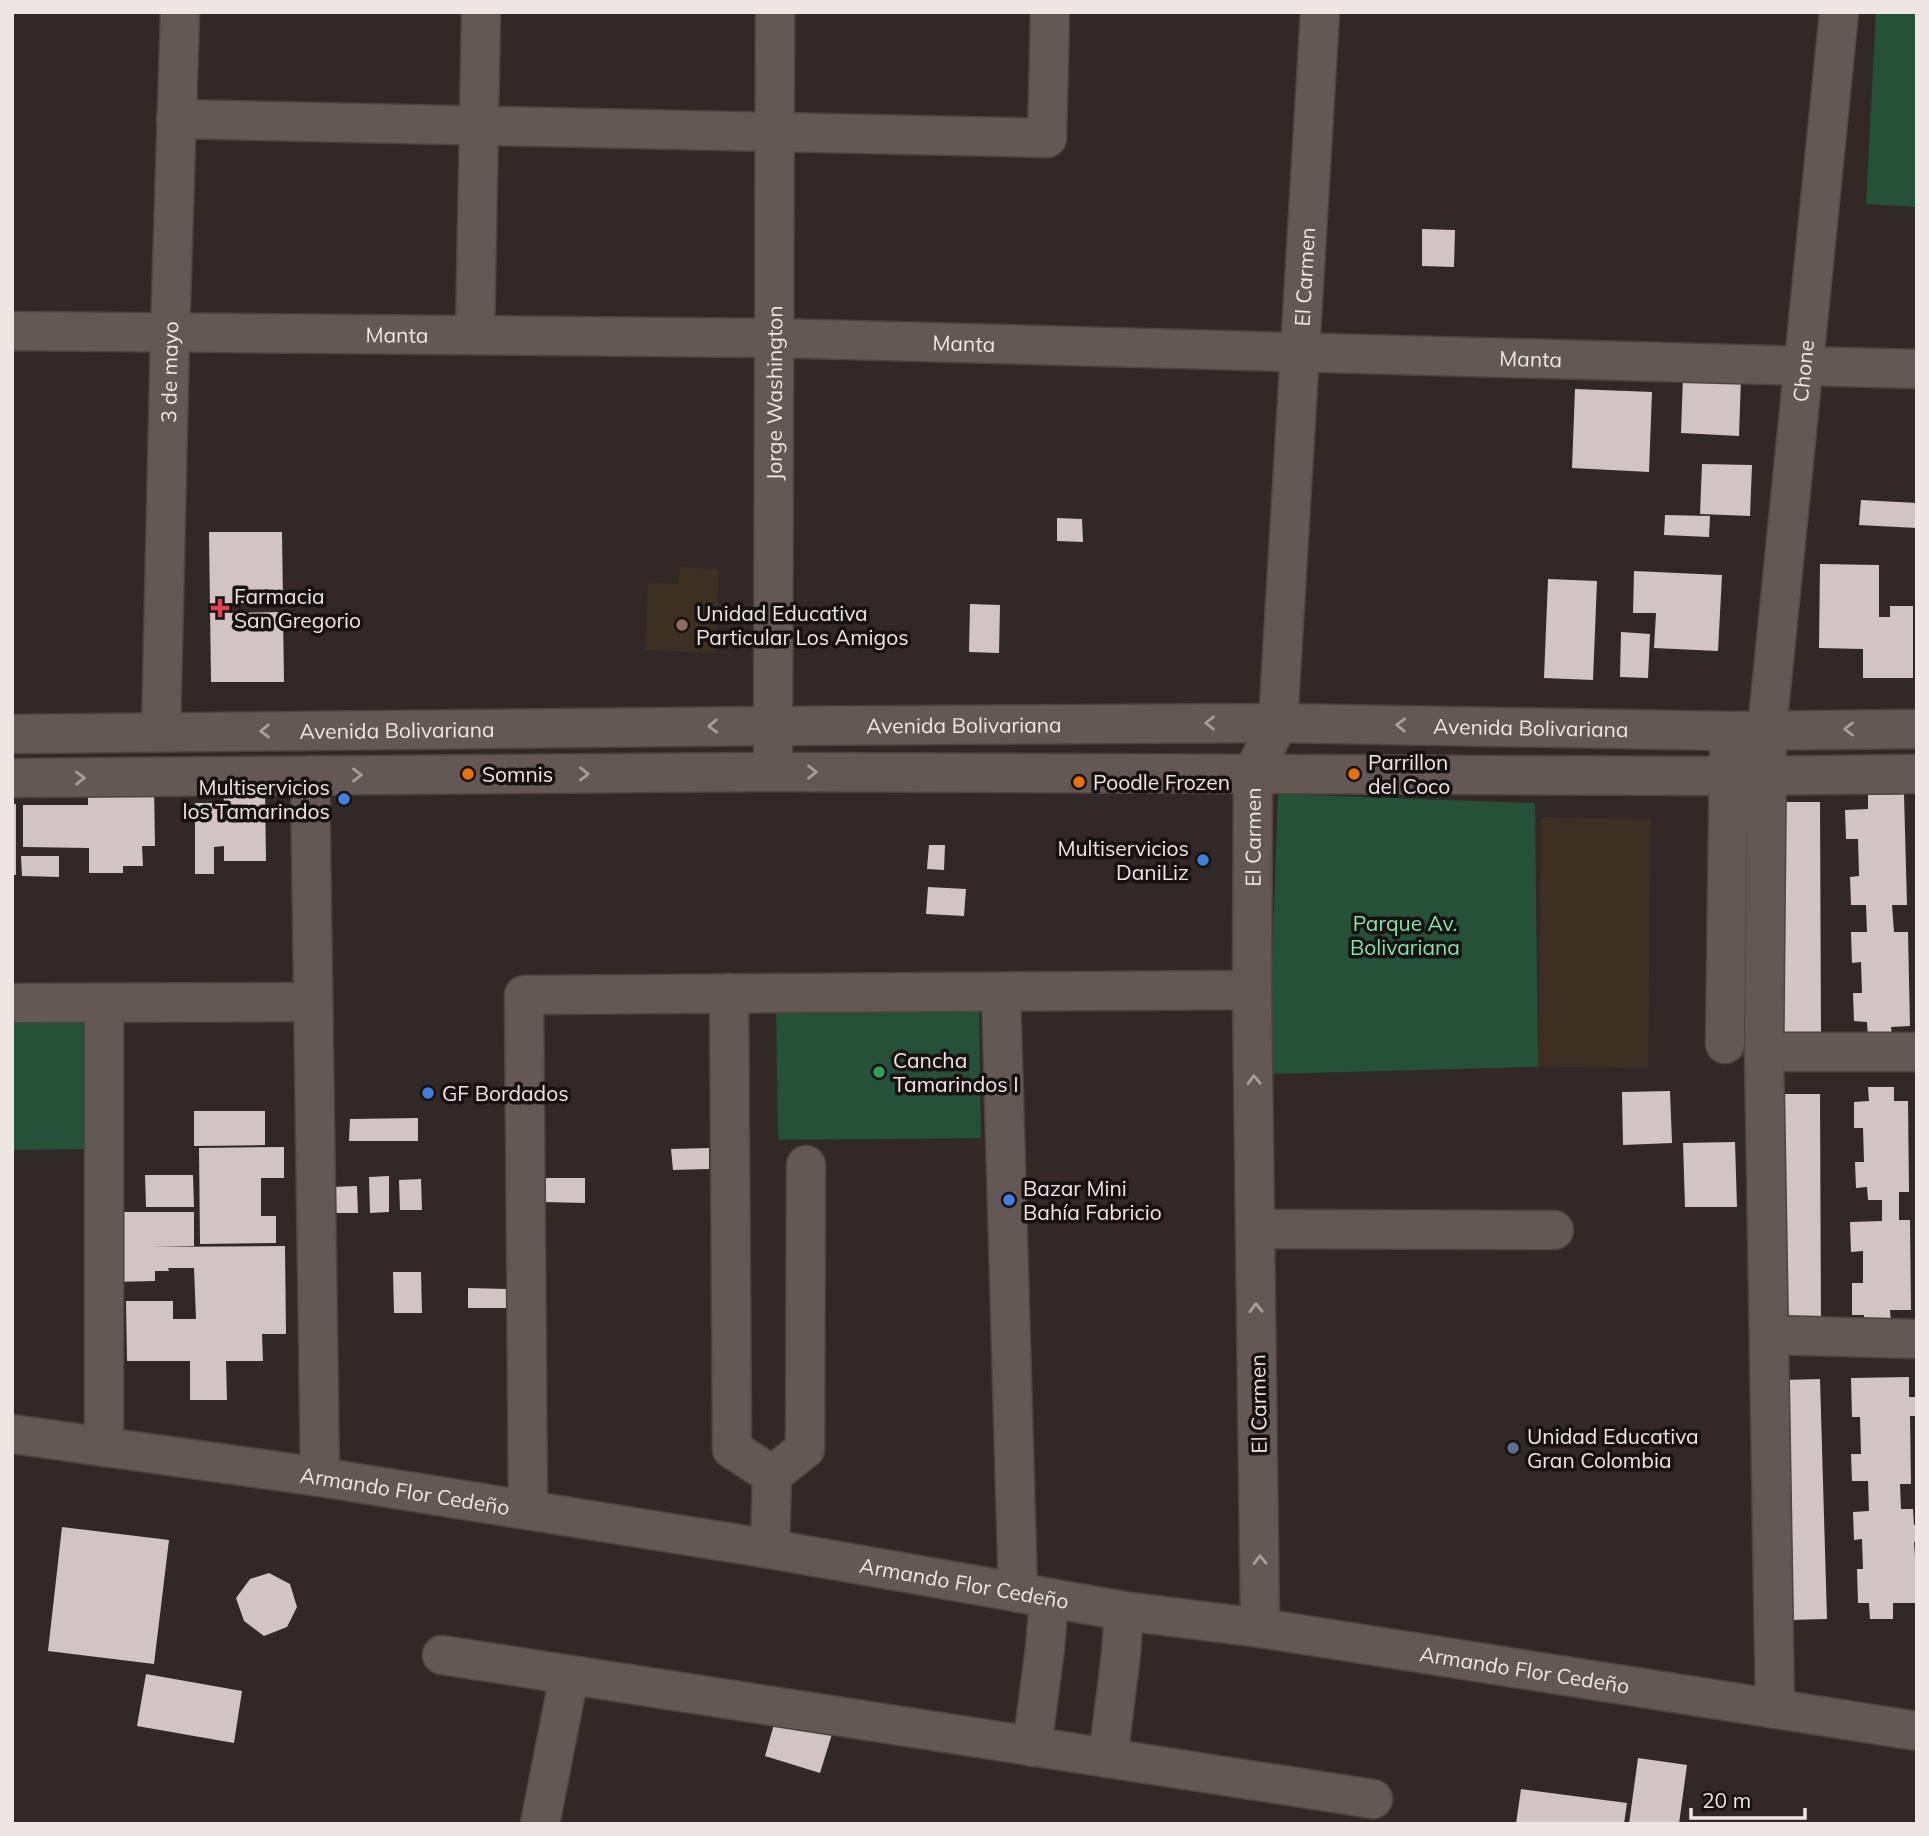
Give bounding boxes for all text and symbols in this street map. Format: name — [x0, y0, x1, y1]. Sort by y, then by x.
street label: El Carmen — [1288, 226, 1320, 327]
street label: Jorge Washington — [761, 305, 787, 481]
street label: 3 de mayo — [155, 321, 183, 423]
street label: Manta — [365, 321, 429, 348]
street label: Manta — [932, 329, 996, 357]
street label: Chone — [1787, 339, 1819, 403]
street label: Manta — [1499, 345, 1562, 372]
place label: Farmacia San Gregorio — [234, 583, 361, 633]
marker: Farmacia San Gregorio — [212, 600, 228, 616]
place label: Unidad Educativa Particular Los Amigos — [696, 600, 909, 650]
marker: Unidad Educativa Particular Los Amigos — [674, 617, 690, 633]
street label: Avenida Bolivariana — [866, 711, 1062, 738]
street label: Avenida Bolivariana — [1433, 713, 1629, 742]
one-way arrow — [1204, 715, 1215, 731]
street label: Avenida Bolivariana — [299, 716, 495, 744]
one-way arrow — [1395, 717, 1405, 733]
one-way arrow — [707, 718, 718, 734]
one-way arrow — [1843, 721, 1853, 737]
one-way arrow — [259, 723, 270, 739]
place label: Parrillon del Coco — [1368, 749, 1450, 799]
place label: Somnis — [482, 761, 553, 787]
one-way arrow — [807, 764, 818, 780]
marker: Somnis — [460, 766, 476, 782]
one-way arrow — [579, 766, 590, 781]
marker: Parrillon del Coco — [1346, 766, 1362, 782]
one-way arrow — [352, 767, 363, 783]
place label: Poodle Frozen — [1093, 769, 1230, 795]
one-way arrow — [76, 770, 86, 786]
place label: Multiservicios los Tamarindos — [182, 774, 330, 824]
marker: Poodle Frozen — [1071, 774, 1087, 790]
street label: El Carmen — [1239, 787, 1266, 887]
marker: Multiservicios los Tamarindos — [336, 791, 352, 807]
place label: Multiservicios DaniLiz — [1057, 835, 1189, 885]
marker: Multiservicios DaniLiz — [1195, 852, 1211, 868]
park label: Parque Av. Bolivariana — [1350, 910, 1460, 960]
place label: Cancha Tamarindos I — [893, 1047, 1019, 1097]
marker: Cancha Tamarindos I — [871, 1064, 887, 1080]
one-way arrow — [1246, 1075, 1261, 1086]
place label: GF Bordados — [442, 1080, 569, 1106]
marker: GF Bordados — [420, 1085, 436, 1101]
place label: Bazar Mini Bahía Fabricio — [1023, 1175, 1162, 1225]
marker: Bazar Mini Bahía Fabricio — [1001, 1192, 1017, 1208]
one-way arrow — [1249, 1302, 1264, 1313]
street label: El Carmen — [1244, 1354, 1272, 1454]
place label: Unidad Educativa Gran Colombia — [1527, 1423, 1699, 1473]
marker: Unidad Educativa Gran Colombia — [1505, 1440, 1521, 1456]
street label: Armando Flor Cedeño — [298, 1461, 512, 1520]
street label: Armando Flor Cedeño — [858, 1552, 1071, 1614]
one-way arrow — [1252, 1554, 1267, 1565]
street label: Armando Flor Cedeño — [1418, 1640, 1631, 1699]
scale bar — [1691, 1776, 1805, 1820]
text: 20 m — [1702, 1787, 1751, 1813]

